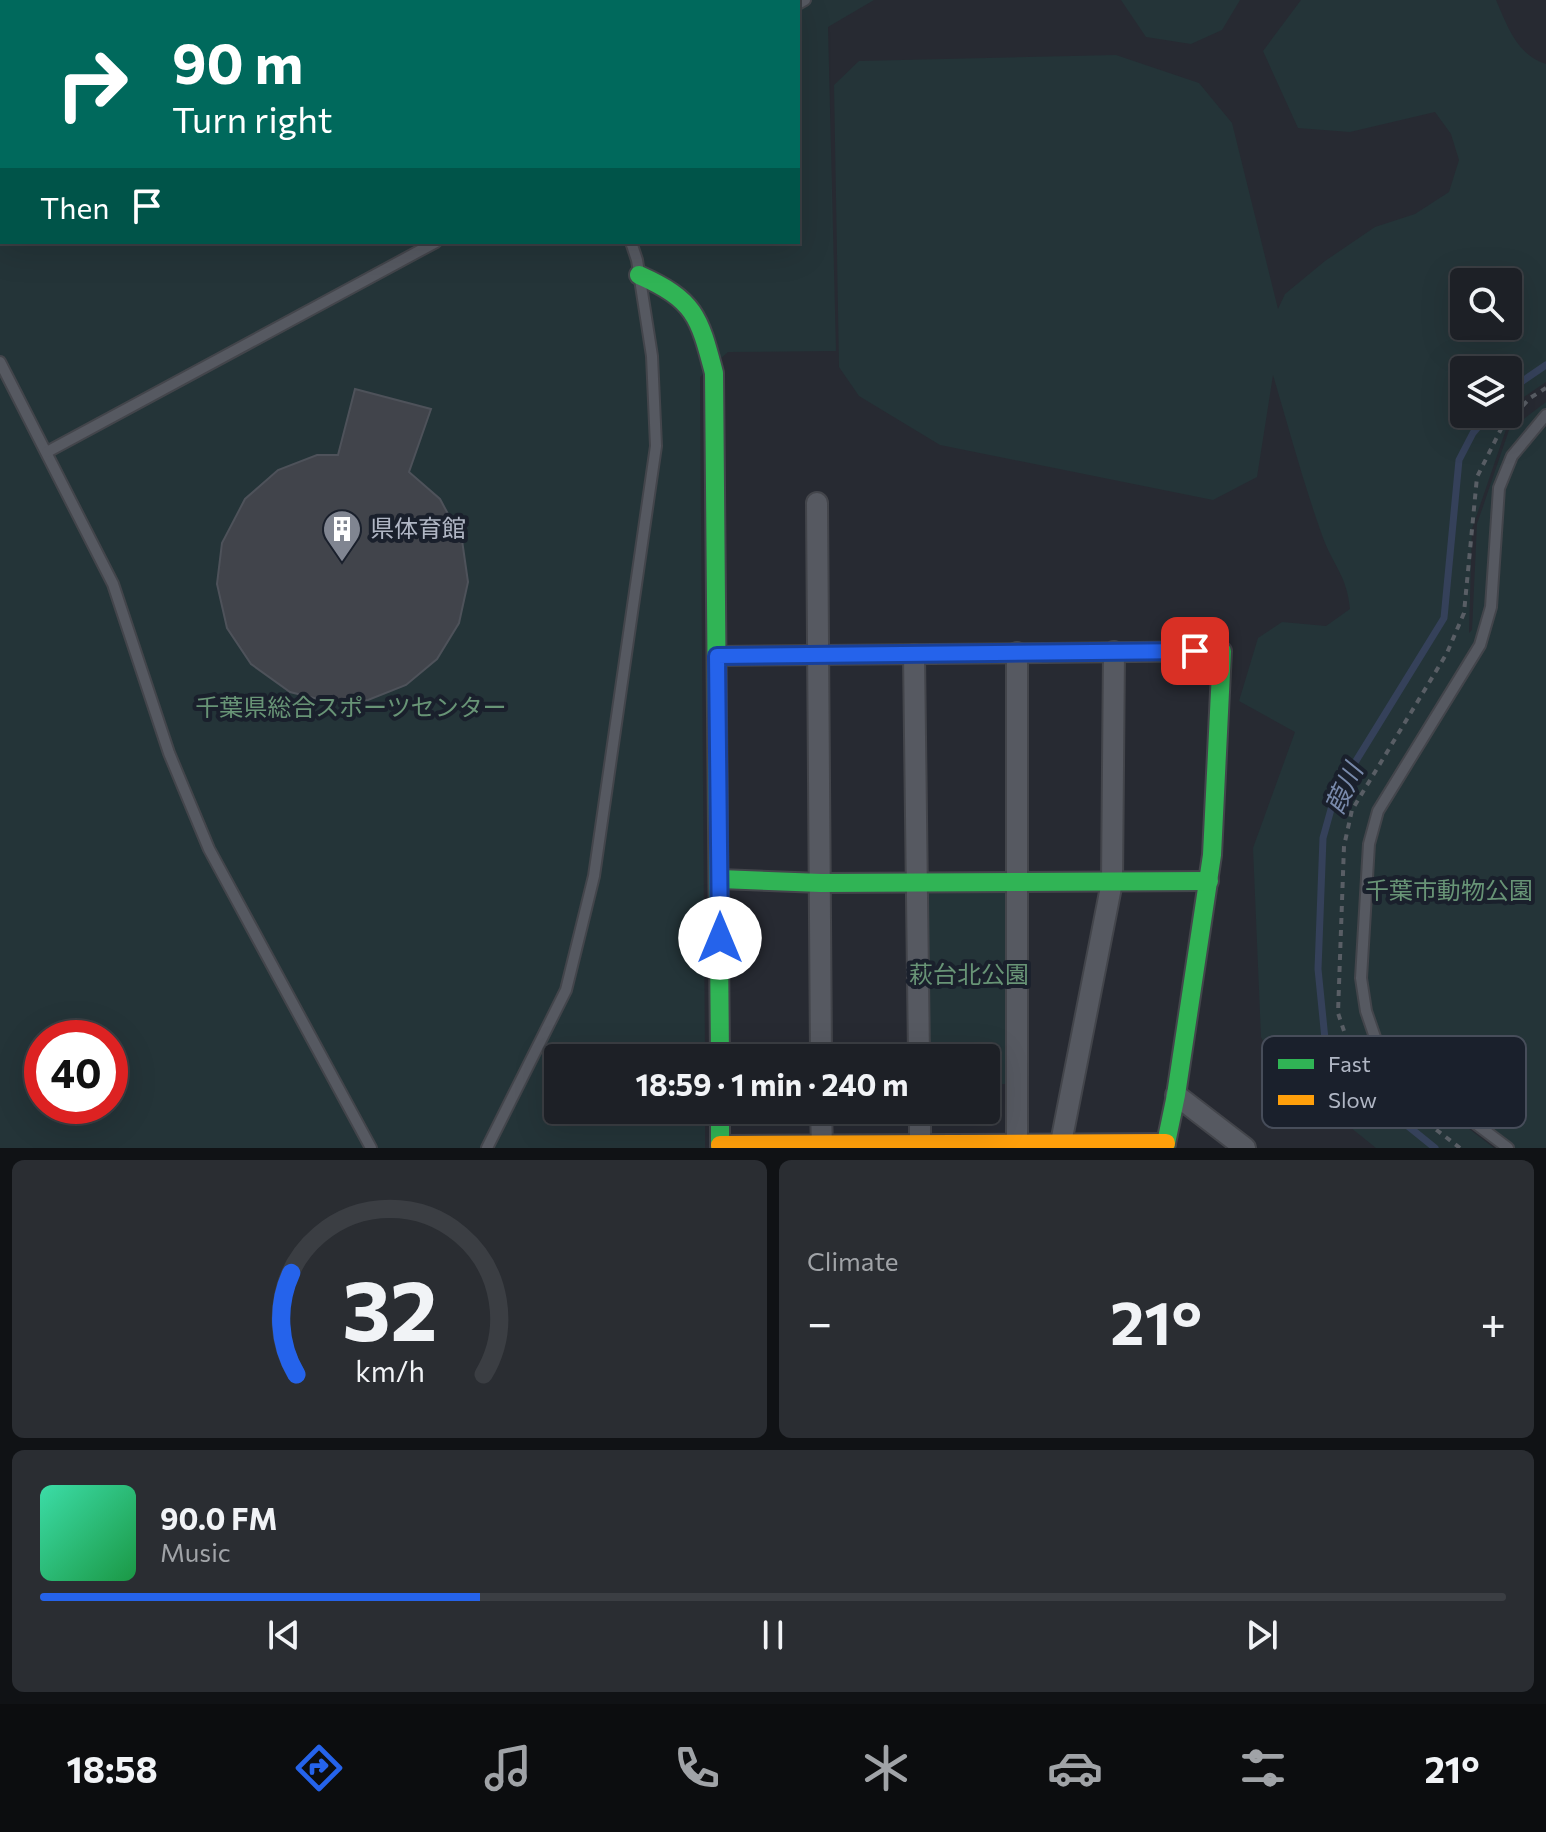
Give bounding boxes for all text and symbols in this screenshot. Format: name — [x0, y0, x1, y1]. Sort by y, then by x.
text: 90 m — [172, 27, 303, 96]
icon: right — [40, 32, 144, 136]
text: Turn right — [172, 96, 333, 140]
icon: arrive — [125, 184, 169, 228]
text: Then — [40, 188, 109, 225]
map controls — [1450, 268, 1522, 428]
button: search — [1450, 268, 1522, 340]
button: layers — [1450, 356, 1522, 428]
building icon: 県体育館 — [321, 508, 363, 563]
place label: 県体育館 — [370, 513, 466, 542]
pin — [1161, 617, 1229, 685]
icon: arrive — [1173, 629, 1217, 673]
park label: 千葉県総合スポーツセンター — [195, 692, 507, 721]
water label: 葭川 — [1318, 756, 1369, 818]
park label: 千葉市動物公園 — [1365, 875, 1533, 904]
position arrow — [678, 896, 762, 980]
park label: 萩台北公園 — [909, 959, 1029, 988]
speed limit sign: 40 — [24, 1020, 128, 1124]
legend — [1262, 1036, 1526, 1128]
text: Fast — [1328, 1050, 1371, 1077]
text: 18:59 · 1 min · 240 m — [636, 1065, 908, 1102]
text: Slow — [1328, 1086, 1377, 1113]
text: Climate — [807, 1245, 899, 1276]
text: 32 — [342, 1256, 437, 1358]
text: 21° — [1110, 1284, 1202, 1357]
text: − — [807, 1294, 832, 1348]
text: + — [1480, 1294, 1506, 1348]
text: km/h — [355, 1353, 424, 1388]
text: 90.0 FM — [160, 1499, 277, 1536]
text: Music — [160, 1536, 231, 1567]
icon: previous — [262, 1613, 306, 1657]
icon: pause — [751, 1613, 795, 1657]
icon: next — [1240, 1613, 1284, 1657]
icon: directions — [291, 1740, 347, 1796]
icon: music — [480, 1740, 536, 1796]
icon: phone — [669, 1740, 725, 1796]
icon: climate — [858, 1740, 914, 1796]
icon: car — [1047, 1740, 1103, 1796]
icon: filters — [1235, 1740, 1291, 1796]
text: 18:58 — [66, 1746, 158, 1790]
text: 21° — [1424, 1746, 1480, 1790]

